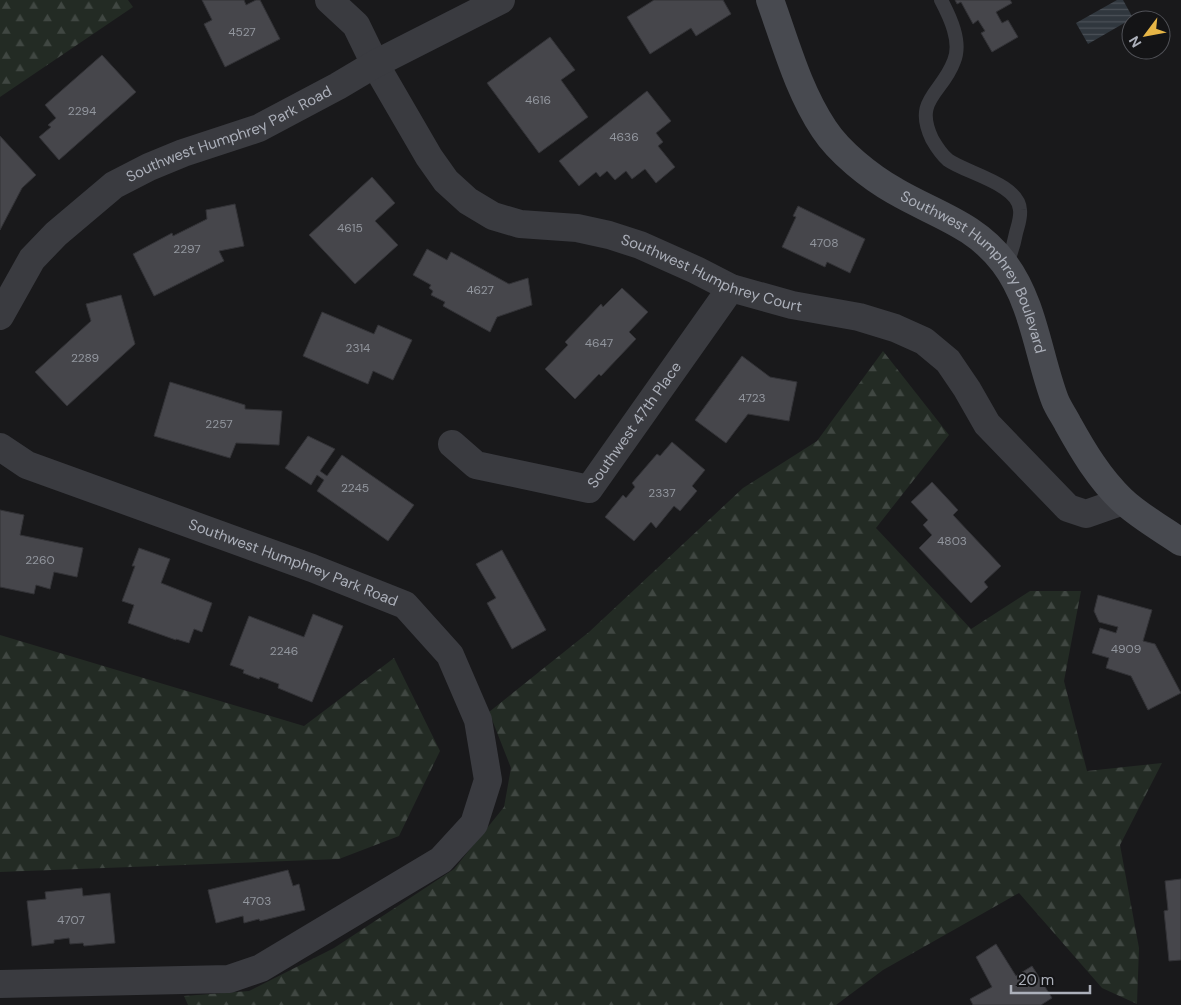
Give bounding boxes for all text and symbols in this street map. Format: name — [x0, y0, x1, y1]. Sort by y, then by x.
north arrow — [1121, 10, 1171, 60]
house number: 4527 — [228, 24, 256, 40]
text: N — [1125, 33, 1145, 51]
street label: Southwest Humphrey Park Road — [123, 81, 335, 187]
house number: 4616 — [525, 92, 551, 108]
house number: 2294 — [68, 103, 96, 119]
house number: 4636 — [609, 129, 639, 145]
street label: Southwest Humphrey Boulevard — [897, 186, 1050, 356]
house number: 4615 — [337, 220, 363, 236]
street label: Southwest Humphrey Court — [619, 230, 804, 317]
house number: 4708 — [809, 235, 839, 251]
house number: 2297 — [173, 241, 201, 257]
house number: 4627 — [466, 282, 494, 298]
house number: 4647 — [585, 335, 613, 351]
house number: 2314 — [346, 340, 370, 356]
house number: 2289 — [71, 350, 99, 366]
street label: Southwest 47th Place — [583, 358, 686, 492]
house number: 4723 — [738, 390, 766, 406]
house number: 2257 — [205, 416, 233, 432]
house number: 2245 — [341, 480, 369, 496]
house number: 2337 — [648, 485, 676, 501]
street label: Southwest Humphrey Park Road — [186, 514, 401, 611]
house number: 4803 — [937, 533, 967, 549]
house number: 2260 — [25, 552, 55, 568]
house number: 4909 — [1111, 641, 1141, 657]
house number: 2246 — [270, 643, 298, 659]
house number: 4703 — [243, 893, 271, 909]
house number: 4707 — [57, 912, 85, 928]
scale bar — [1011, 962, 1090, 994]
text: 20 m — [1018, 970, 1054, 990]

